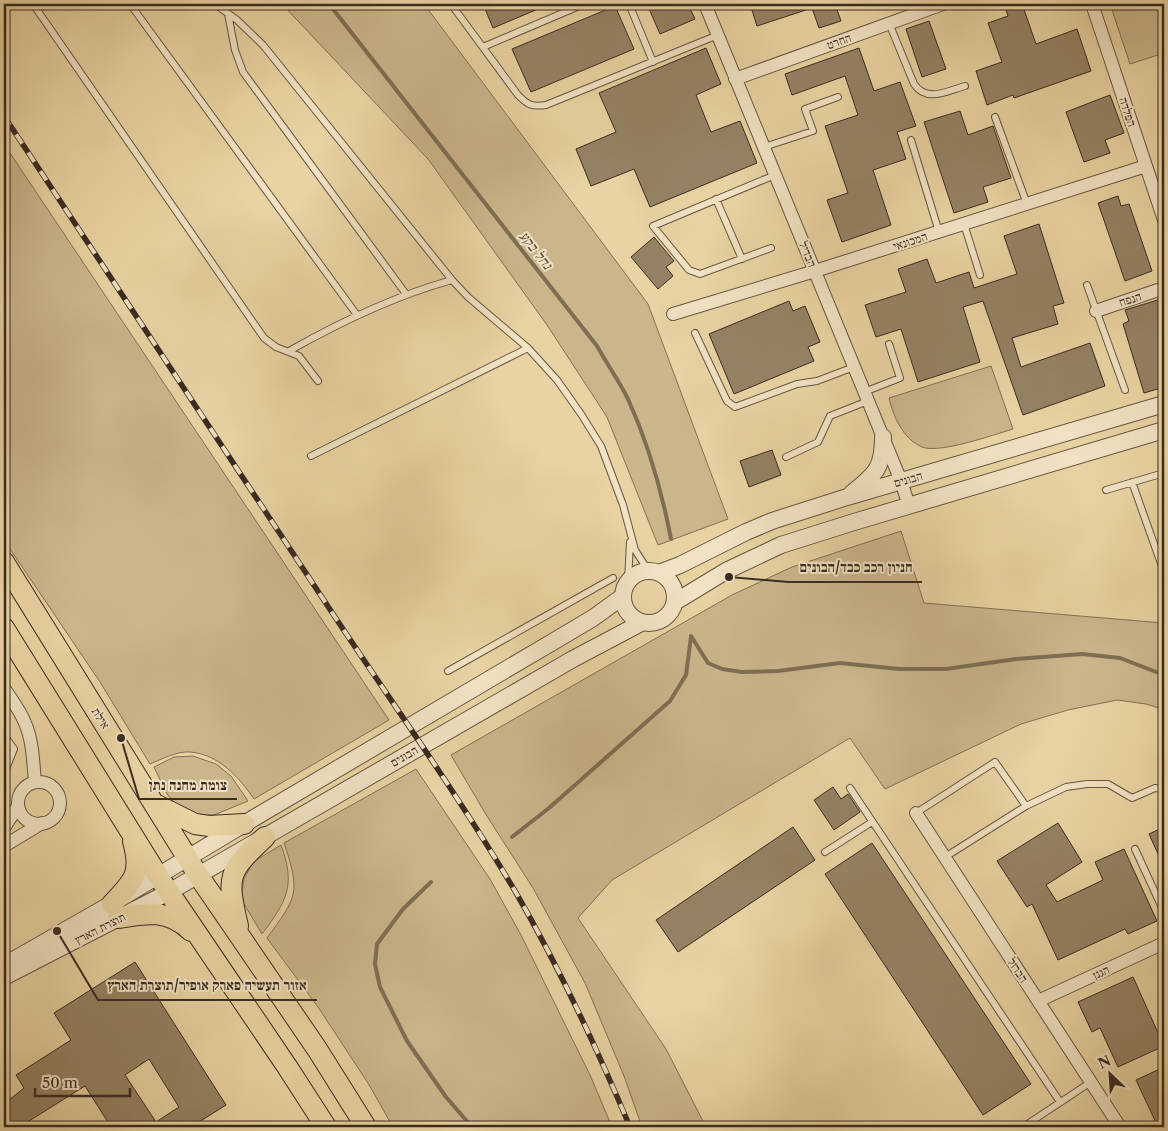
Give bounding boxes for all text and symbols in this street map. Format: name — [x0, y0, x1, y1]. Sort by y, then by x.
street label: החרט — [825, 30, 853, 52]
street label: הפלדה — [1116, 95, 1140, 129]
water label: נחל בקע — [516, 227, 557, 274]
street label: המכונאי — [891, 228, 929, 254]
street label: הבדיל — [796, 239, 820, 269]
street label: הנפח — [1117, 288, 1143, 310]
street label: הבונים — [892, 468, 924, 490]
callout: חניון רכב כבד/הבונים — [789, 553, 922, 582]
text: חניון רכב כבד/הבונים — [799, 558, 913, 576]
street label: אילת — [89, 705, 113, 731]
street label: הבונים — [388, 742, 420, 770]
callout: צומת מחנה נתן — [139, 770, 237, 799]
text: צומת מחנה נתן — [149, 776, 227, 794]
street label: תוצרת הארץ — [72, 909, 128, 947]
street label: הברזל — [1004, 955, 1032, 985]
street label: הגנן — [1090, 962, 1112, 982]
callout: אזור תעשיה פארק אופיר/תוצרת הארץ — [98, 971, 317, 1000]
text: אזור תעשיה פארק אופיר/תוצרת הארץ — [107, 976, 307, 994]
north arrow — [1086, 1048, 1136, 1098]
text: N — [1095, 1051, 1114, 1073]
scale bar — [35, 1066, 130, 1098]
text: 50 m — [42, 1073, 78, 1092]

